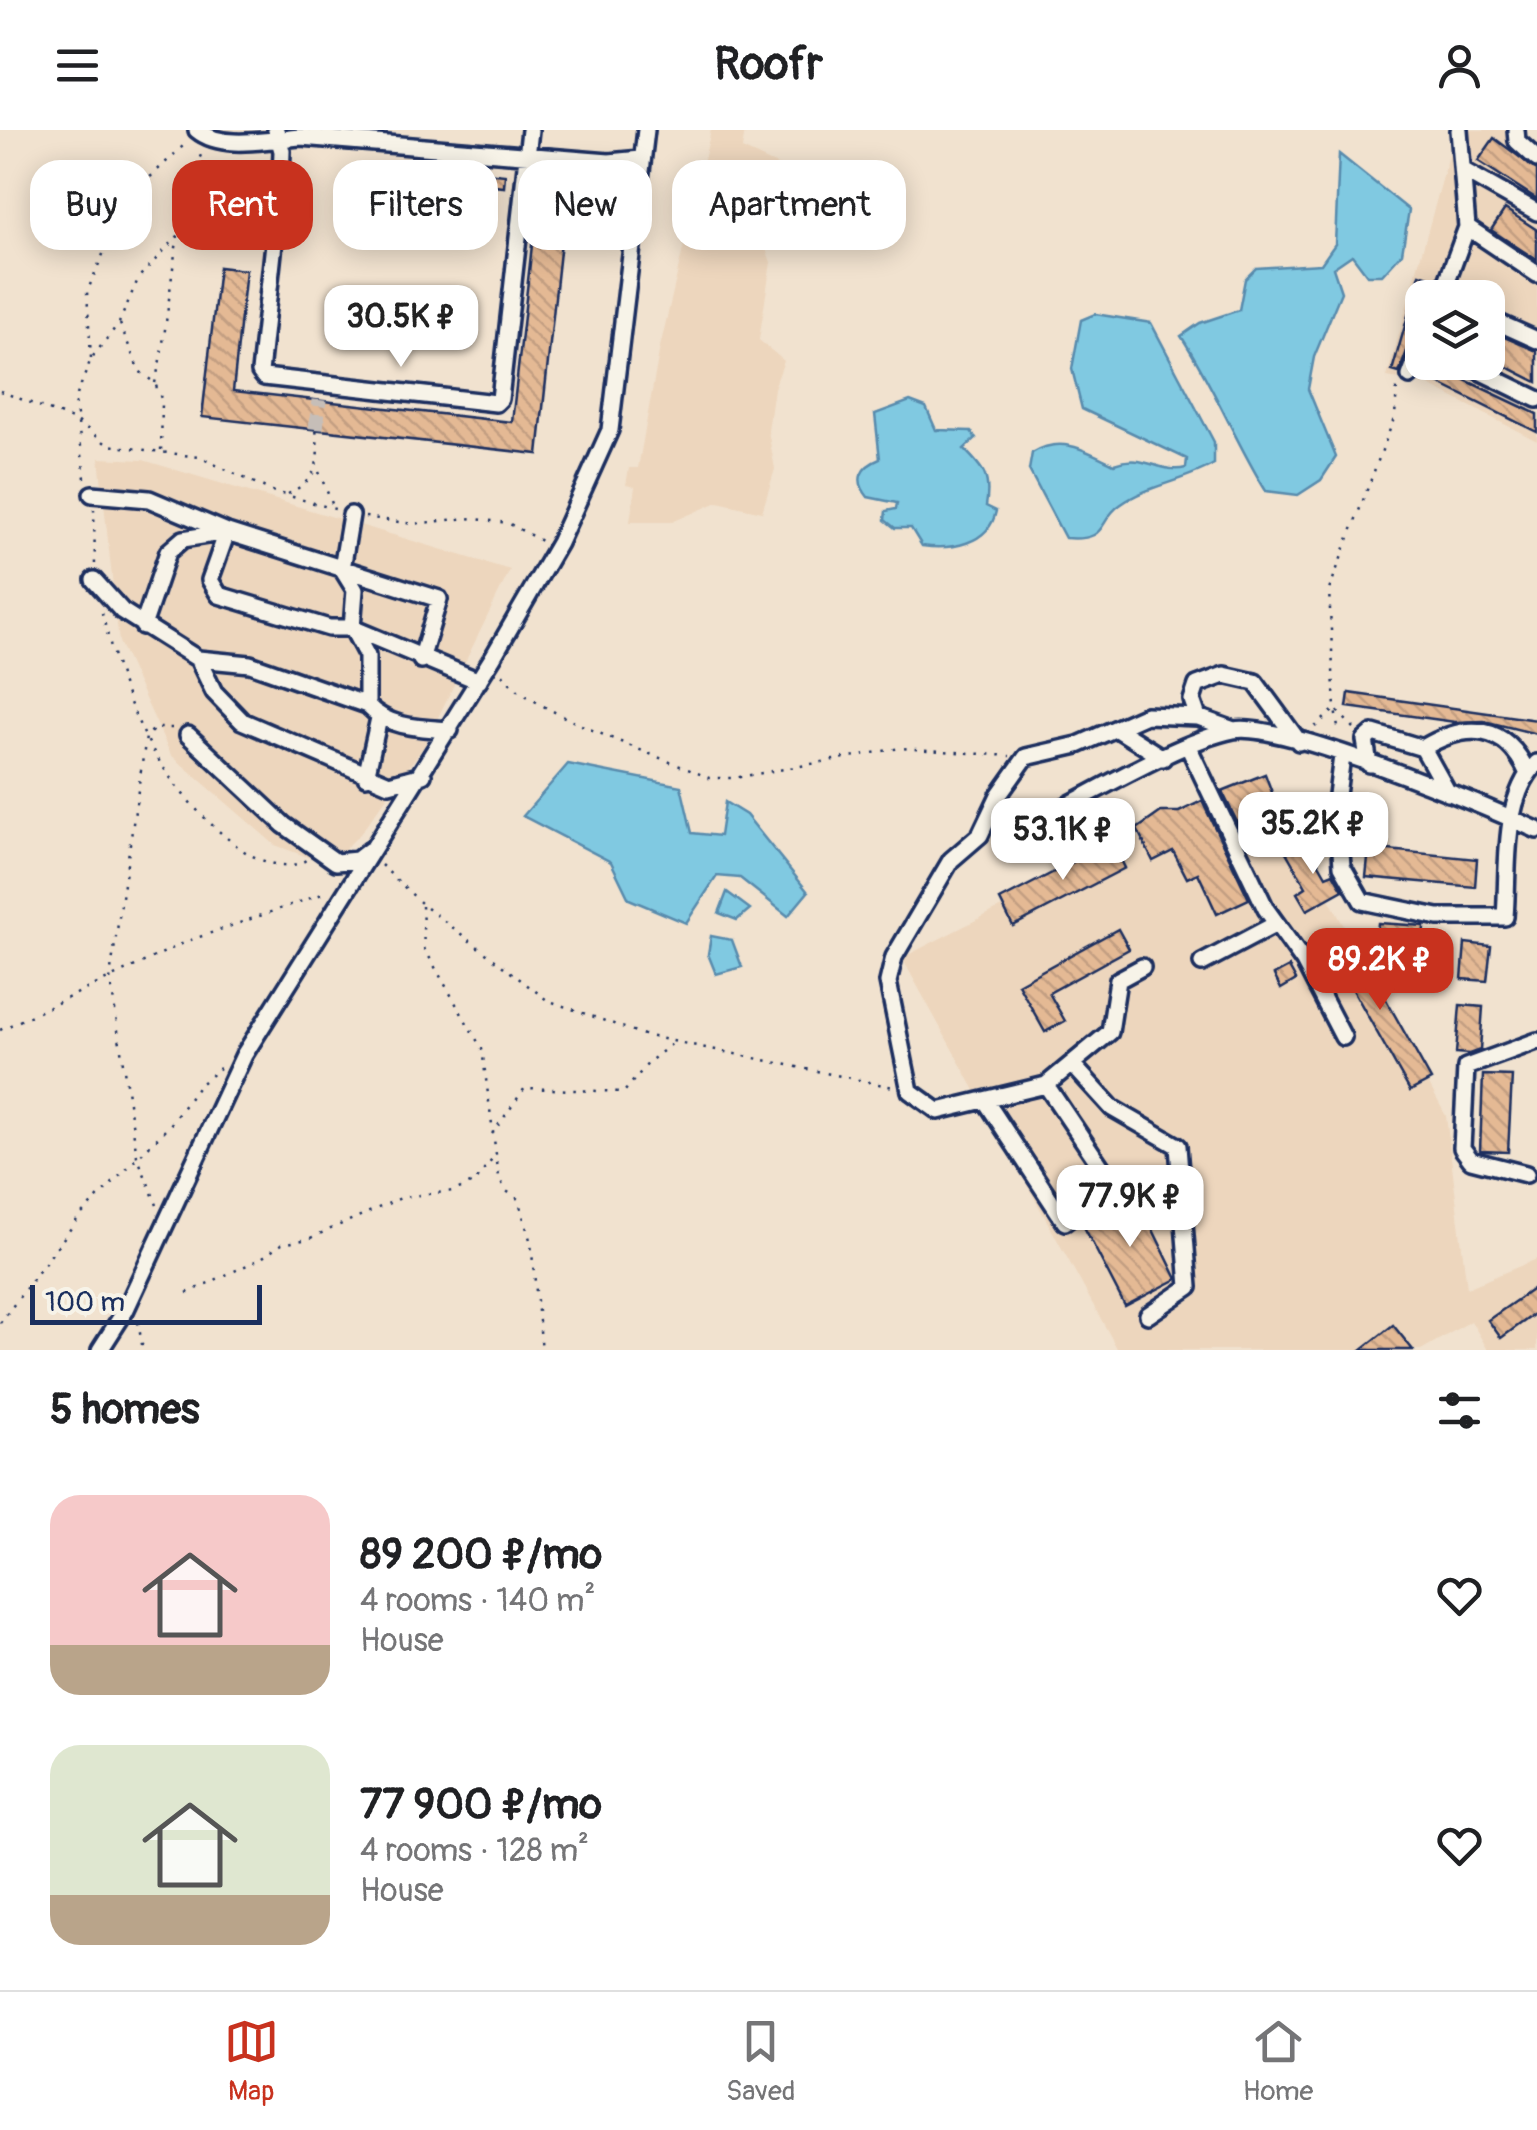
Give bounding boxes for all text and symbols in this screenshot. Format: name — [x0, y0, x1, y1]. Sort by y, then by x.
text: Roofr — [714, 37, 823, 93]
icon: menu — [50, 38, 105, 93]
icon: person — [1432, 38, 1487, 93]
chip: Buy — [30, 160, 152, 250]
chip: Rent — [172, 160, 313, 250]
chip: Filters — [333, 160, 498, 250]
chip: New — [518, 160, 652, 250]
chip: Apartment — [672, 160, 906, 250]
map controls — [1405, 280, 1505, 380]
button: layers — [1405, 280, 1505, 380]
pin: 30.5K ₽ — [309, 285, 493, 370]
text: 30.5K ₽ — [346, 297, 456, 337]
pin: 35.2K ₽ — [1221, 792, 1405, 877]
pin: 53.1K ₽ — [971, 798, 1155, 883]
text: 35.2K ₽ — [1260, 804, 1366, 844]
text: 53.1K ₽ — [1013, 810, 1113, 850]
pin: 89.2K ₽ — [1288, 928, 1472, 1013]
text: 89.2K ₽ — [1329, 940, 1431, 980]
pin: 77.9K ₽ — [1038, 1165, 1222, 1250]
text: 77.9K ₽ — [1079, 1177, 1181, 1217]
scale bar — [30, 1280, 262, 1324]
text: 100 m — [45, 1285, 125, 1320]
icon: filters — [1432, 1383, 1487, 1438]
text: 5 homes — [50, 1384, 200, 1436]
text: 89 200 ₽/mo — [360, 1529, 602, 1581]
icon: home — [130, 1535, 250, 1655]
icon: heart — [1432, 1568, 1487, 1623]
text: 4 rooms · 140 m² — [360, 1581, 595, 1621]
text: House — [360, 1621, 444, 1661]
text: 77 900 ₽/mo — [360, 1779, 602, 1831]
icon: home — [130, 1785, 250, 1905]
icon: heart — [1432, 1818, 1487, 1873]
text: 4 rooms · 128 m² — [360, 1831, 589, 1871]
text: House — [360, 1871, 444, 1911]
tab: Map — [224, 2014, 279, 2109]
tab: Saved — [726, 2014, 795, 2109]
tab: Home — [1243, 2014, 1313, 2109]

